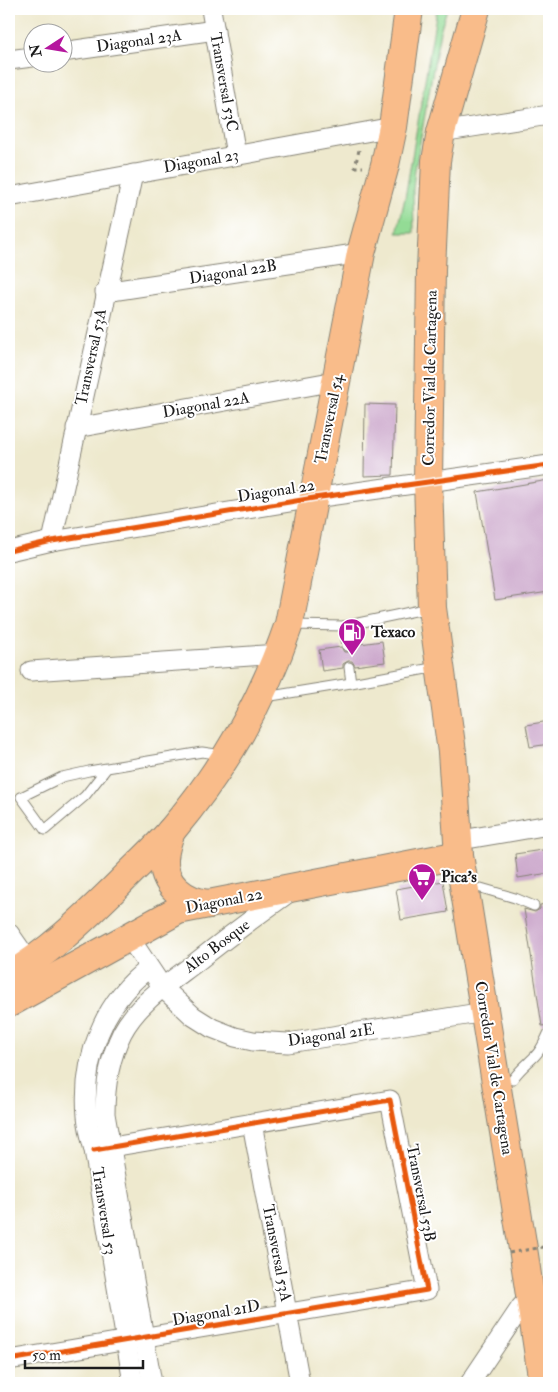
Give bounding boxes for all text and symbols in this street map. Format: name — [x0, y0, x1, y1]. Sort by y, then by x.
north arrow — [22, 22, 72, 72]
street label: Diagonal 23A — [95, 25, 183, 57]
street label: Transversal 53C — [205, 31, 243, 133]
text: N — [26, 42, 46, 59]
street label: Diagonal 23 — [162, 145, 240, 177]
street label: Diagonal 22B — [188, 255, 278, 289]
street label: Corredor Vial de Cartagena — [418, 290, 442, 466]
street label: Transversal 53A — [71, 307, 111, 407]
street label: Transversal 54 — [311, 371, 348, 465]
street label: Diagonal 22A — [161, 388, 251, 422]
street label: Diagonal 22 — [236, 475, 316, 507]
fuel station icon: Texaco — [337, 617, 367, 656]
place label: Texaco — [370, 622, 416, 642]
supermarket icon: Pica's — [407, 862, 437, 901]
place label: Pica's — [441, 867, 477, 887]
street label: Diagonal 22 — [184, 884, 264, 918]
street label: Alto Bosque — [179, 915, 254, 978]
street label: Corredor Vial de Cartagena — [470, 980, 518, 1157]
street label: Diagonal 21E — [286, 1019, 376, 1051]
street label: Transversal 53B — [402, 1142, 440, 1244]
street label: Transversal 53 — [87, 1166, 121, 1256]
street label: Transversal 53A — [258, 1203, 296, 1303]
street label: Diagonal 21D — [171, 1295, 261, 1331]
scale bar — [25, 1337, 142, 1369]
text: 50 m — [32, 1346, 61, 1365]

